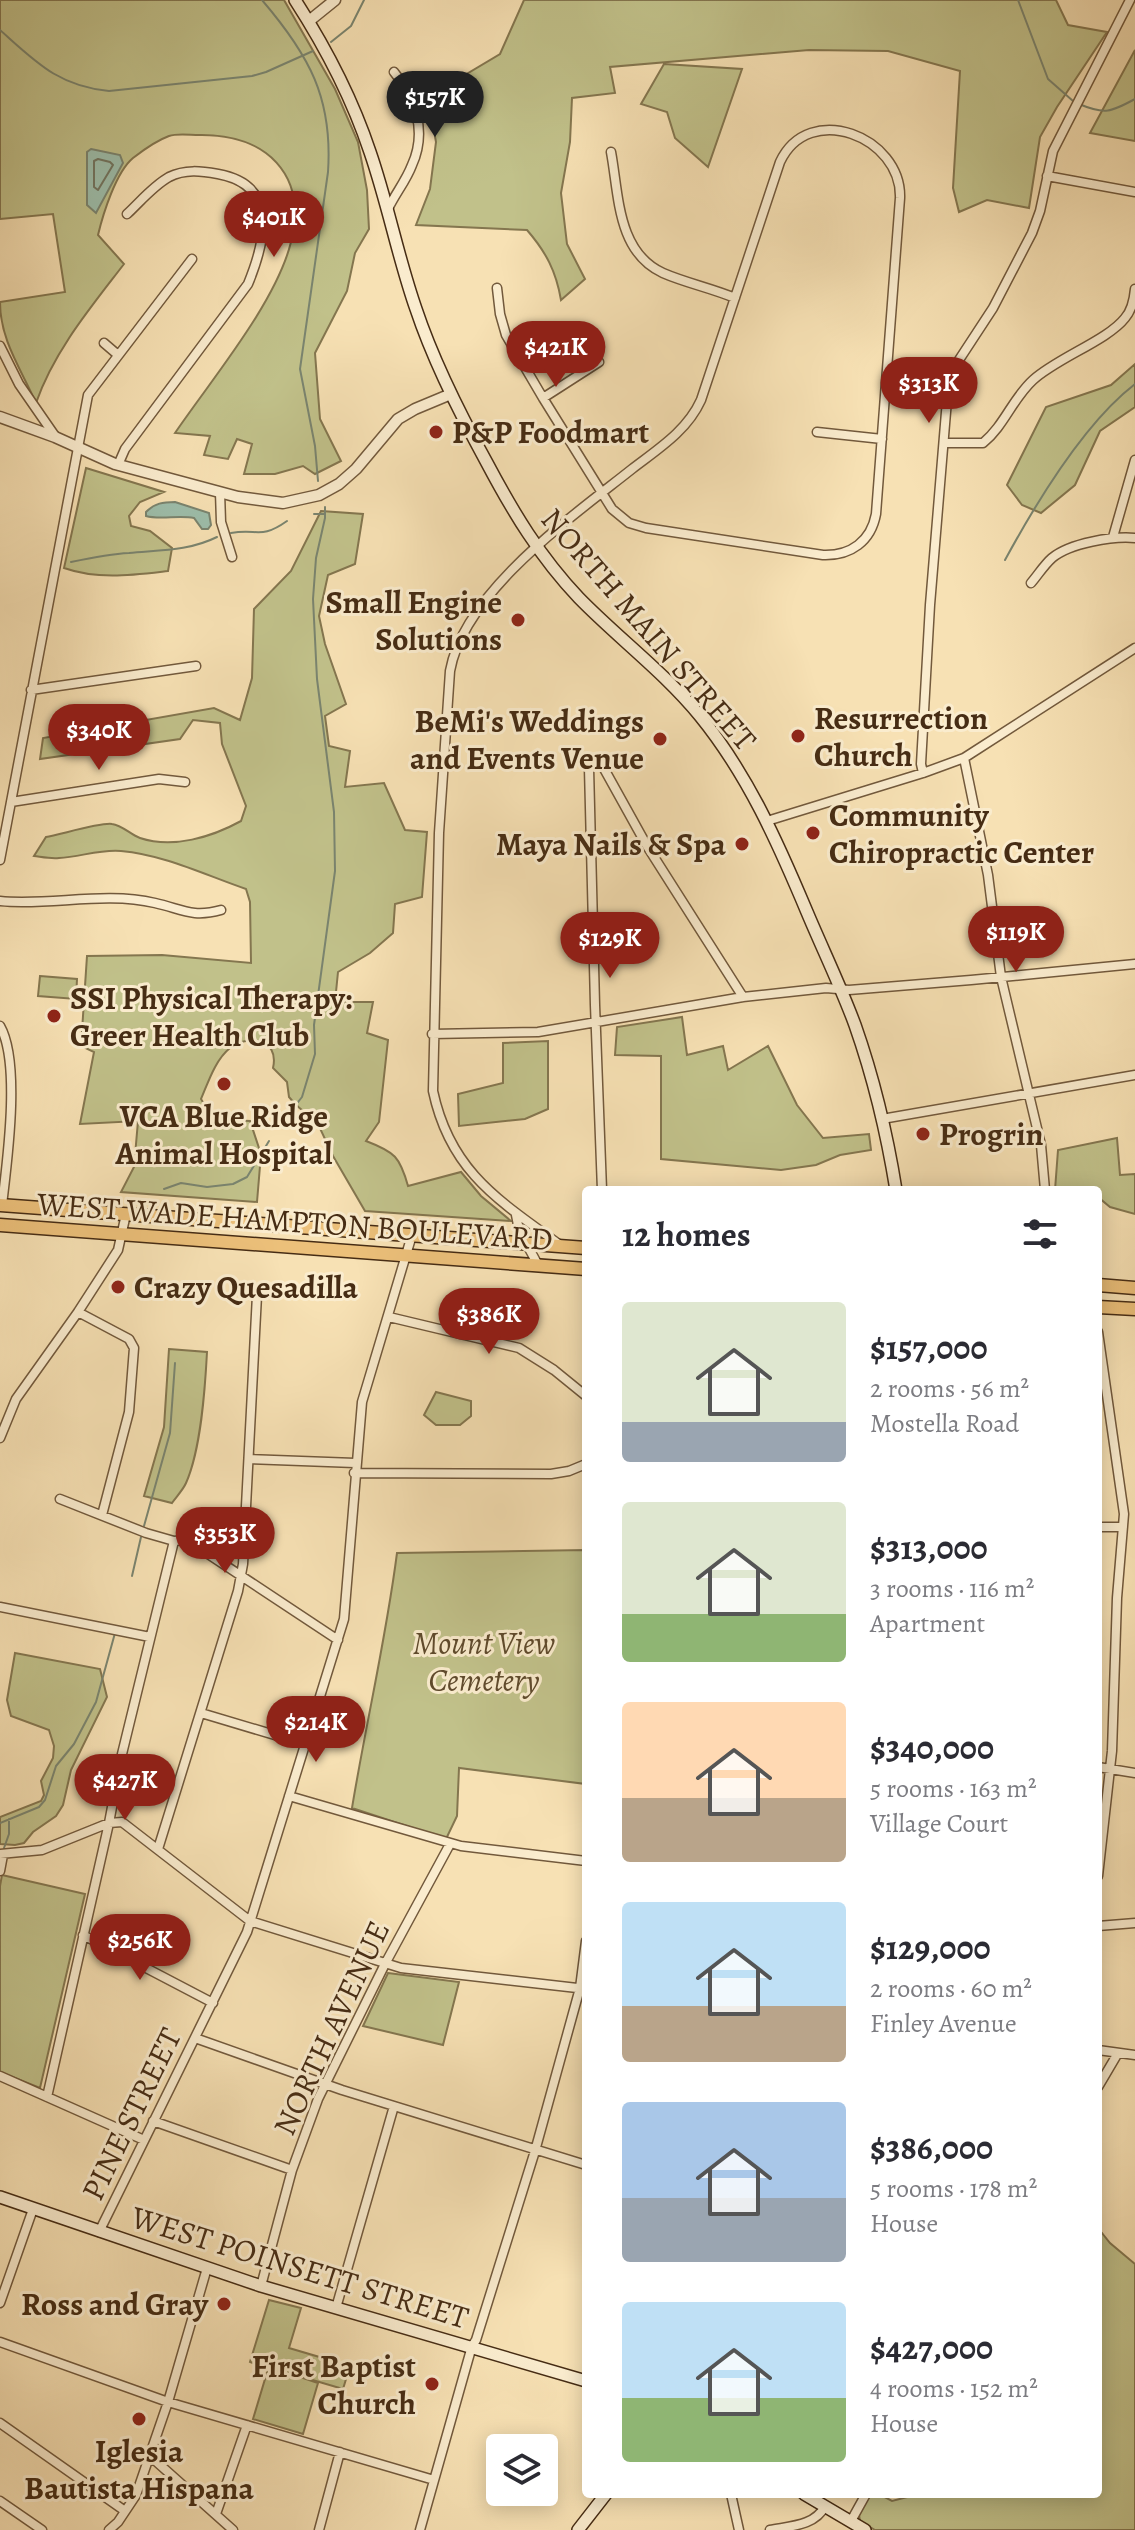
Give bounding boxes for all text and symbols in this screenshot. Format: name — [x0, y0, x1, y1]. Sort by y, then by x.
pin: $157K — [379, 71, 491, 139]
text: $157K — [405, 79, 465, 114]
pin: $401K — [218, 191, 330, 259]
text: $401K — [242, 199, 306, 234]
pin: $421K — [500, 321, 612, 389]
text: $421K — [524, 329, 588, 364]
pin: $313K — [873, 357, 985, 425]
text: $313K — [899, 365, 959, 400]
place label: P&P Foodmart — [452, 410, 650, 454]
marker: P&P Foodmart — [427, 423, 445, 441]
street label: NORTH MAIN STREET — [531, 498, 767, 760]
place label: Small Engine Solutions — [326, 580, 502, 661]
marker: Small Engine Solutions — [509, 611, 527, 629]
place label: Resurrection Church — [814, 696, 988, 777]
place label: BeMi's Weddings and Events Venue — [410, 699, 644, 780]
pin: $340K — [43, 704, 155, 772]
text: $340K — [66, 712, 132, 747]
marker: Resurrection Church — [789, 727, 807, 745]
marker: BeMi's Weddings and Events Venue — [651, 730, 669, 748]
place label: Community Chiropractic Center — [829, 793, 1094, 874]
place label: Maya Nails & Spa — [496, 822, 727, 866]
marker: Community Chiropractic Center — [804, 824, 822, 842]
marker: Maya Nails & Spa — [733, 835, 751, 853]
pin: $119K — [960, 906, 1072, 974]
pin: $129K — [554, 912, 666, 980]
text: $119K — [986, 914, 1046, 949]
text: $129K — [578, 920, 642, 955]
place label: SSI Physical Therapy: Greer Health Club — [70, 976, 352, 1057]
marker: SSI Physical Therapy: Greer Health Club — [45, 1007, 63, 1025]
marker: VCA Blue Ridge Animal Hospital — [215, 1075, 233, 1093]
place label: VCA Blue Ridge Animal Hospital — [115, 1094, 333, 1175]
place label: Progrin — [939, 1112, 1044, 1156]
marker: Progrin — [914, 1125, 932, 1143]
street label: WEST WADE HAMPTON BOULEVARD — [35, 1181, 554, 1261]
text: 12 homes — [622, 1211, 751, 1258]
icon: filters — [1018, 1212, 1062, 1256]
place label: Crazy Quesadilla — [134, 1265, 358, 1309]
marker: Crazy Quesadilla — [109, 1278, 127, 1296]
pin: $386K — [433, 1288, 545, 1356]
text: $386K — [456, 1296, 522, 1331]
text: $157,000 — [870, 1324, 988, 1371]
icon: home — [686, 1334, 782, 1430]
text: 2 rooms · 56 m² — [870, 1371, 1029, 1406]
text: Mostella Road — [870, 1406, 1019, 1441]
pin: $353K — [169, 1507, 281, 1575]
text: $353K — [194, 1515, 256, 1550]
text: $313,000 — [870, 1524, 988, 1571]
icon: home — [686, 1534, 782, 1630]
text: 3 rooms · 116 m² — [870, 1571, 1034, 1606]
text: Apartment — [870, 1606, 985, 1641]
park label: Mount View Cemetery — [413, 1621, 556, 1702]
pin: $214K — [260, 1696, 372, 1764]
text: $214K — [284, 1704, 348, 1739]
text: $340,000 — [870, 1724, 994, 1771]
icon: home — [686, 1734, 782, 1830]
pin: $427K — [69, 1754, 181, 1822]
text: $427K — [92, 1762, 158, 1797]
text: 5 rooms · 163 m² — [870, 1771, 1037, 1806]
text: Village Court — [870, 1806, 1008, 1841]
pin: $256K — [84, 1914, 196, 1982]
street label: NORTH AVENUE — [262, 1914, 400, 2142]
text: $256K — [107, 1922, 173, 1957]
text: $129,000 — [870, 1924, 991, 1971]
icon: home — [686, 1934, 782, 2030]
text: 2 rooms · 60 m² — [870, 1971, 1032, 2006]
text: Finley Avenue — [870, 2006, 1017, 2041]
street label: PINE STREET — [70, 2020, 192, 2208]
text: $386,000 — [870, 2124, 993, 2171]
icon: home — [686, 2134, 782, 2230]
text: 5 rooms · 178 m² — [870, 2171, 1037, 2206]
street label: WEST POINSETT STREET — [125, 2194, 475, 2339]
text: House — [870, 2206, 938, 2241]
place label: Ross and Gray — [21, 2282, 209, 2326]
marker: Ross and Gray — [215, 2295, 233, 2313]
text: $427,000 — [870, 2324, 993, 2371]
icon: home — [686, 2334, 782, 2430]
place label: First Baptist Church — [252, 2344, 416, 2425]
text: 4 rooms · 152 m² — [870, 2371, 1038, 2406]
marker: First Baptist Church — [423, 2375, 441, 2393]
text: House — [870, 2406, 938, 2441]
marker: Iglesia Bautista Hispana — [130, 2410, 148, 2428]
place label: Iglesia Bautista Hispana — [24, 2429, 254, 2510]
map controls — [486, 2434, 558, 2506]
button: layers — [486, 2434, 558, 2506]

